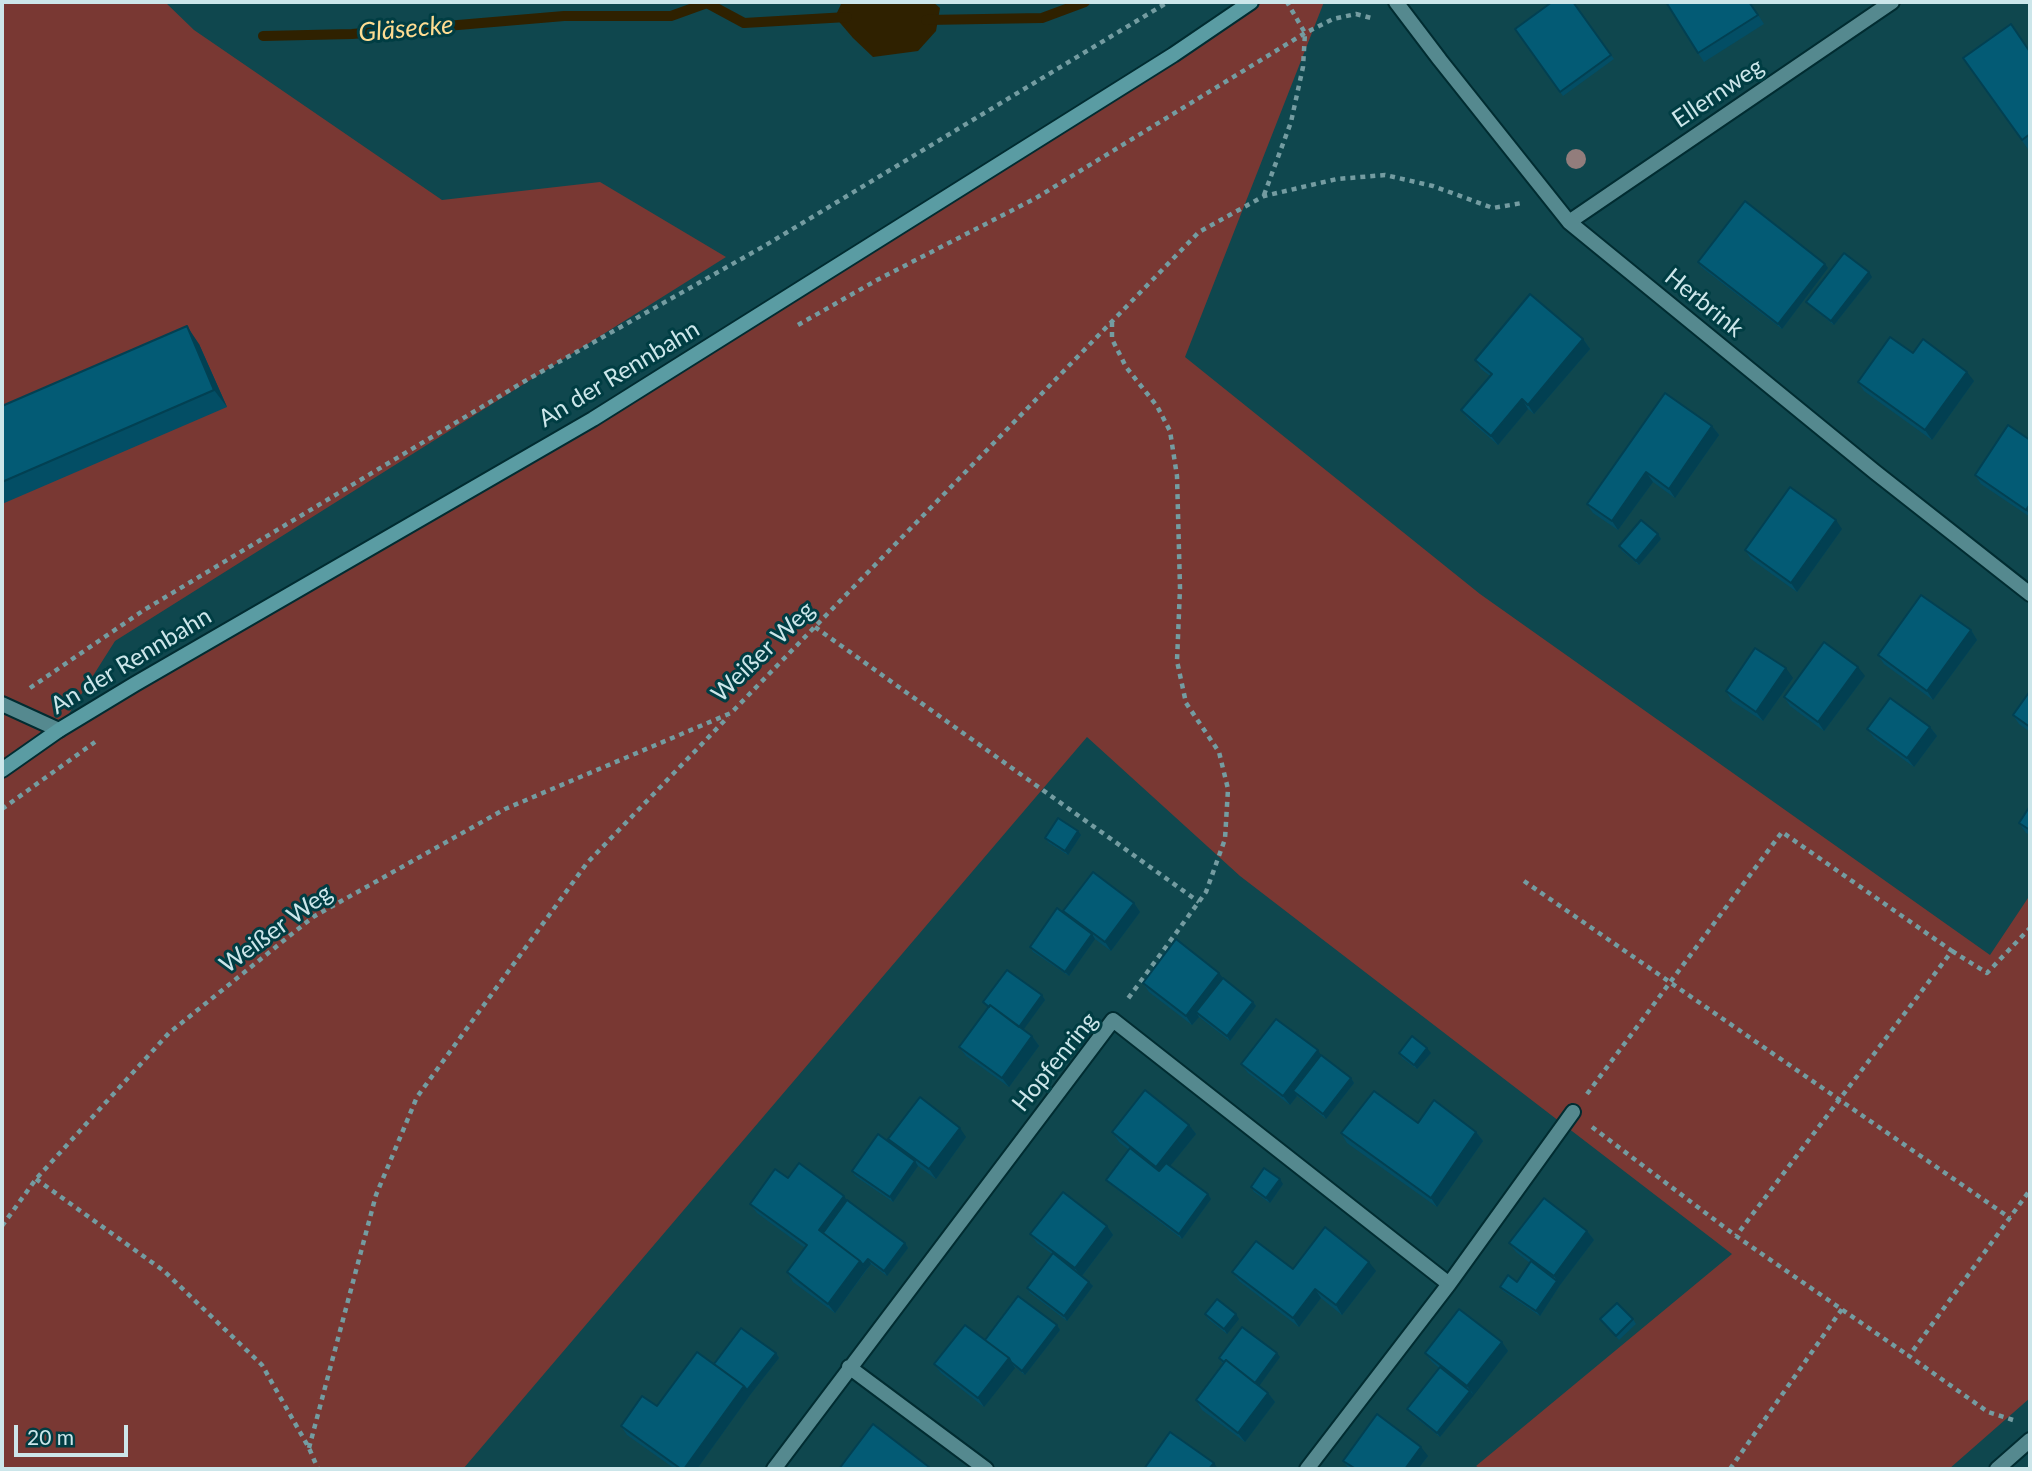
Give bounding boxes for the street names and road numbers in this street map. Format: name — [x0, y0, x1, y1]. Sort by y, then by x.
street label: Ellernweg — [1667, 52, 1769, 134]
street label: Herbrink — [1659, 263, 1749, 343]
street label: An der Rennbahn — [533, 315, 705, 433]
street label: Weißer Weg — [706, 596, 820, 708]
street label: An der Rennbahn — [45, 602, 217, 720]
street label: Weißer Weg — [214, 879, 338, 979]
street label: Hopfenring — [1006, 1007, 1104, 1117]

